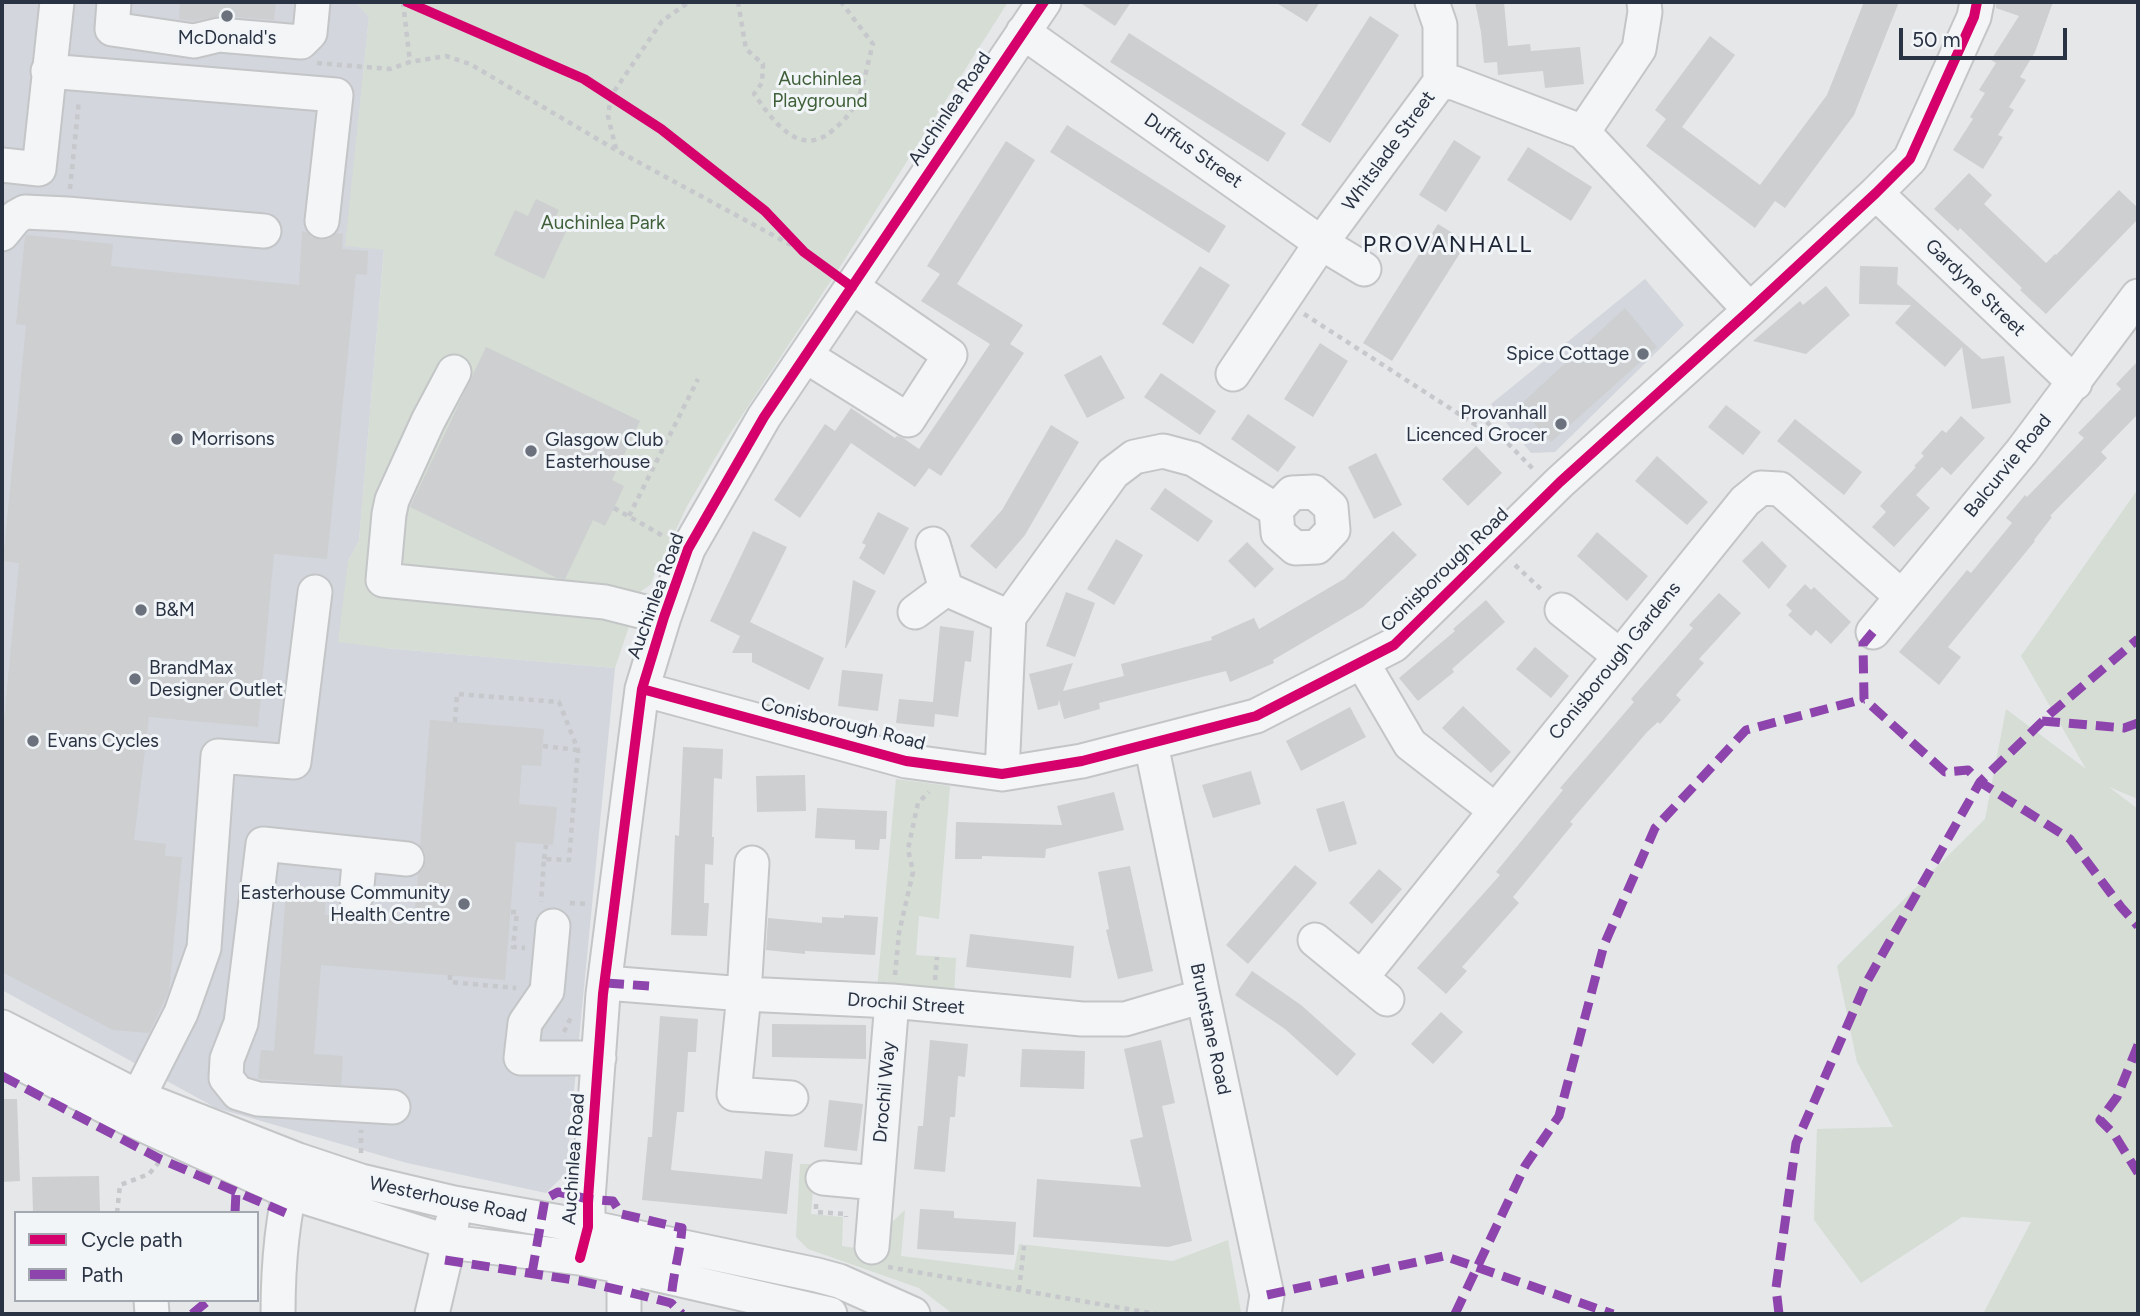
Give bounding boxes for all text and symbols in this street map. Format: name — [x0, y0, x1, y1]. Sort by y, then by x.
marker: McDonald's — [219, 8, 235, 24]
scale bar — [1902, 14, 2070, 58]
place label: McDonald's — [178, 27, 276, 49]
text: 50 m — [1912, 27, 1961, 52]
street label: Auchinlea Road — [904, 48, 996, 170]
park label: Auchinlea Playground — [772, 68, 868, 112]
street label: Whitslade Street — [1338, 87, 1440, 215]
street label: Duffus Street — [1139, 109, 1247, 193]
park label: Auchinlea Park — [541, 212, 665, 234]
district label: PROVANHALL — [1364, 231, 1532, 259]
street label: Gardyne Street — [1920, 234, 2030, 342]
place label: Spice Cottage — [1506, 343, 1629, 365]
marker: Spice Cottage — [1635, 346, 1651, 362]
place label: Provanhall Licenced Grocer — [1406, 402, 1547, 446]
street label: Balcurvie Road — [1960, 410, 2056, 522]
marker: Provanhall Licenced Grocer — [1553, 416, 1569, 432]
place label: Morrisons — [191, 428, 275, 450]
place label: Glasgow Club Easterhouse — [545, 429, 663, 473]
marker: Morrisons — [169, 431, 185, 447]
marker: Glasgow Club Easterhouse — [523, 443, 539, 459]
street label: Conisborough Road — [1376, 503, 1514, 637]
street label: Auchinlea Road — [623, 530, 689, 662]
street label: Conisborough Gardens — [1544, 577, 1686, 745]
place label: B&M — [155, 599, 195, 621]
marker: B&M — [133, 602, 149, 618]
place label: BrandMax Designer Outlet — [149, 657, 283, 701]
marker: BrandMax Designer Outlet — [127, 671, 143, 687]
street label: Conisborough Road — [758, 693, 928, 755]
place label: Evans Cycles — [47, 730, 159, 752]
marker: Evans Cycles — [25, 733, 41, 749]
place label: Easterhouse Community Health Centre — [240, 882, 450, 926]
marker: Easterhouse Community Health Centre — [456, 896, 472, 912]
street label: Brunstane Road — [1185, 961, 1235, 1097]
street label: Drochil Street — [846, 989, 966, 1019]
street label: Drochil Way — [869, 1040, 901, 1144]
street label: Auchinlea Road — [558, 1092, 590, 1226]
street label: Westerhouse Road — [367, 1172, 529, 1228]
legend — [14, 1211, 259, 1302]
text: Cycle path — [81, 1227, 182, 1252]
text: Path — [81, 1262, 123, 1287]

